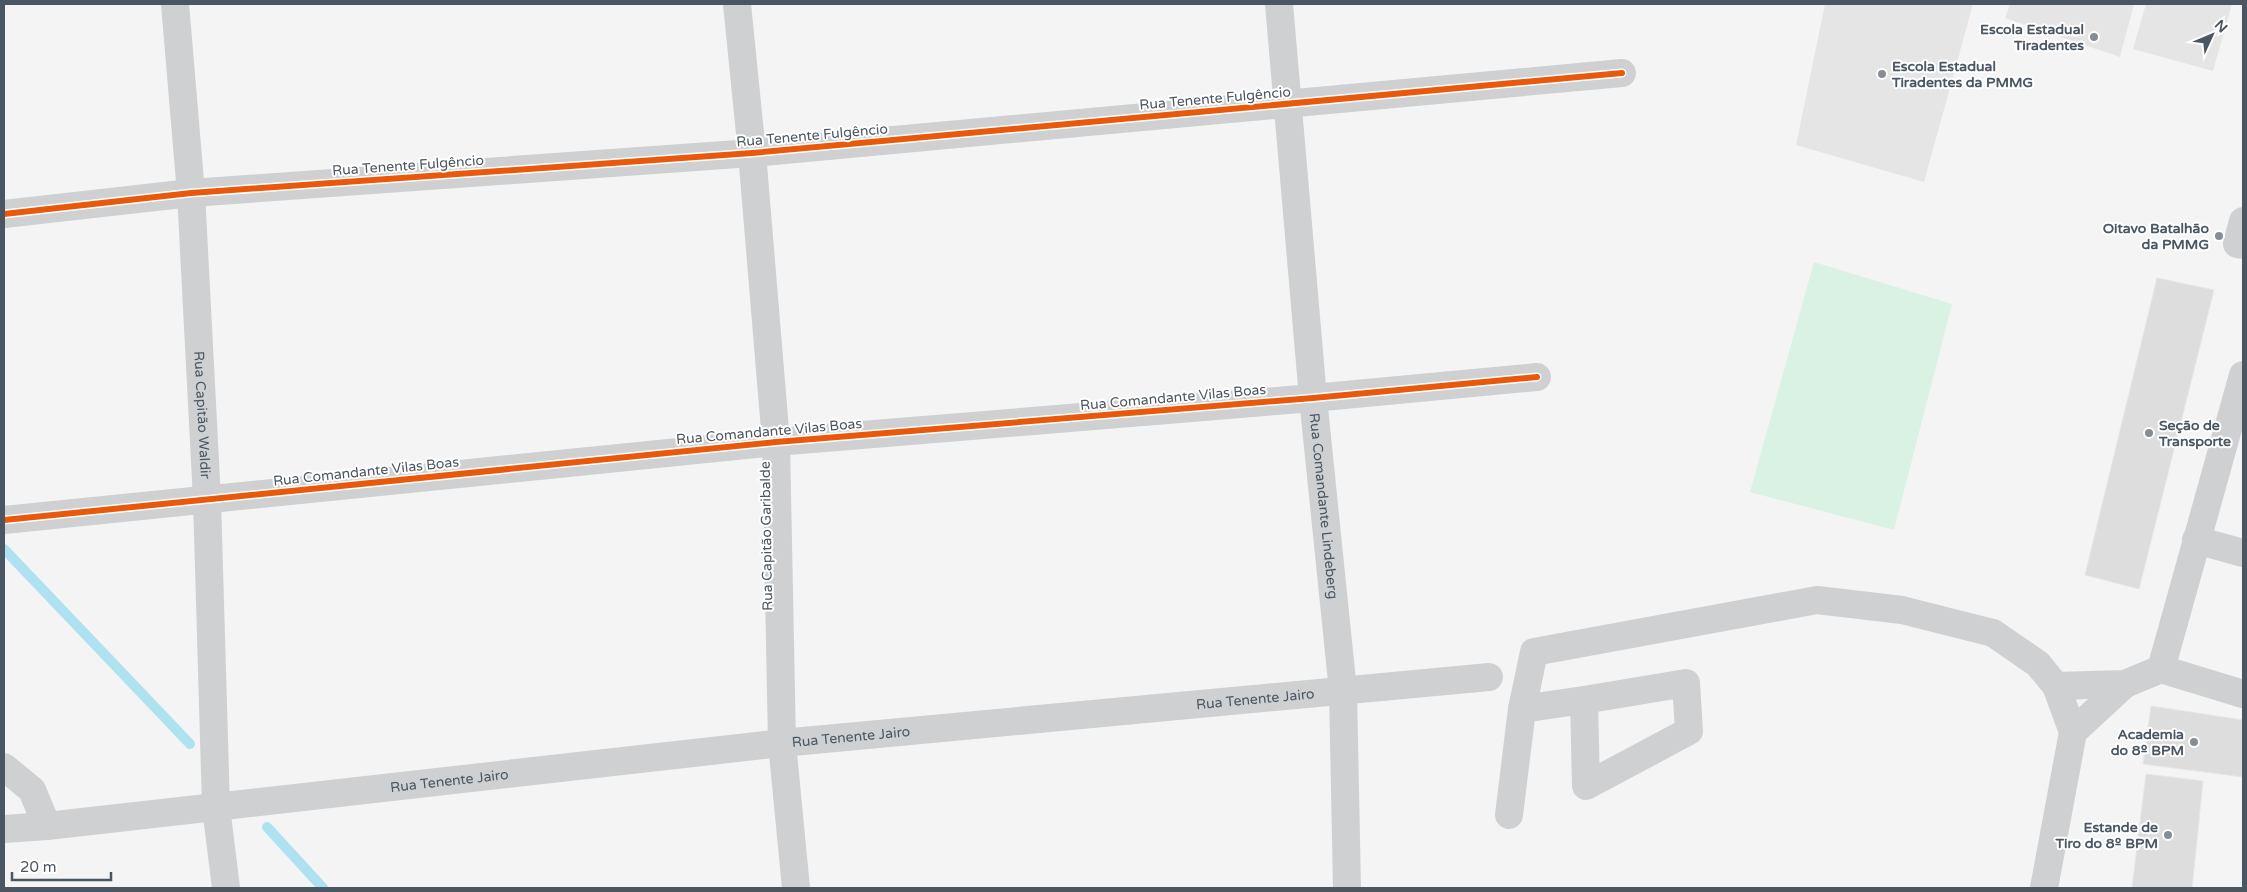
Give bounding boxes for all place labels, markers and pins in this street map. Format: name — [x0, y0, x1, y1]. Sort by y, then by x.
place label: Escola Estadual Tiradentes — [1980, 21, 2084, 54]
marker: Escola Estadual Tiradentes — [2088, 31, 2100, 43]
place label: Escola Estadual Tiradentes da PMMG — [1891, 58, 2033, 91]
marker: Escola Estadual Tiradentes da PMMG — [1876, 68, 1888, 80]
place label: Oitavo Batalhão da PMMG — [2103, 220, 2209, 253]
marker: Oitavo Batalhão da PMMG — [2213, 230, 2225, 242]
place label: Seção de Transporte — [2158, 417, 2231, 450]
marker: Seção de Transporte — [2143, 427, 2155, 439]
place label: Academia do 8º BPM — [2111, 726, 2184, 759]
marker: Academia do 8º BPM — [2188, 736, 2200, 748]
place label: Estande de Tiro do 8º BPM — [2055, 819, 2158, 852]
marker: Estande de Tiro do 8º BPM — [2162, 829, 2174, 841]

